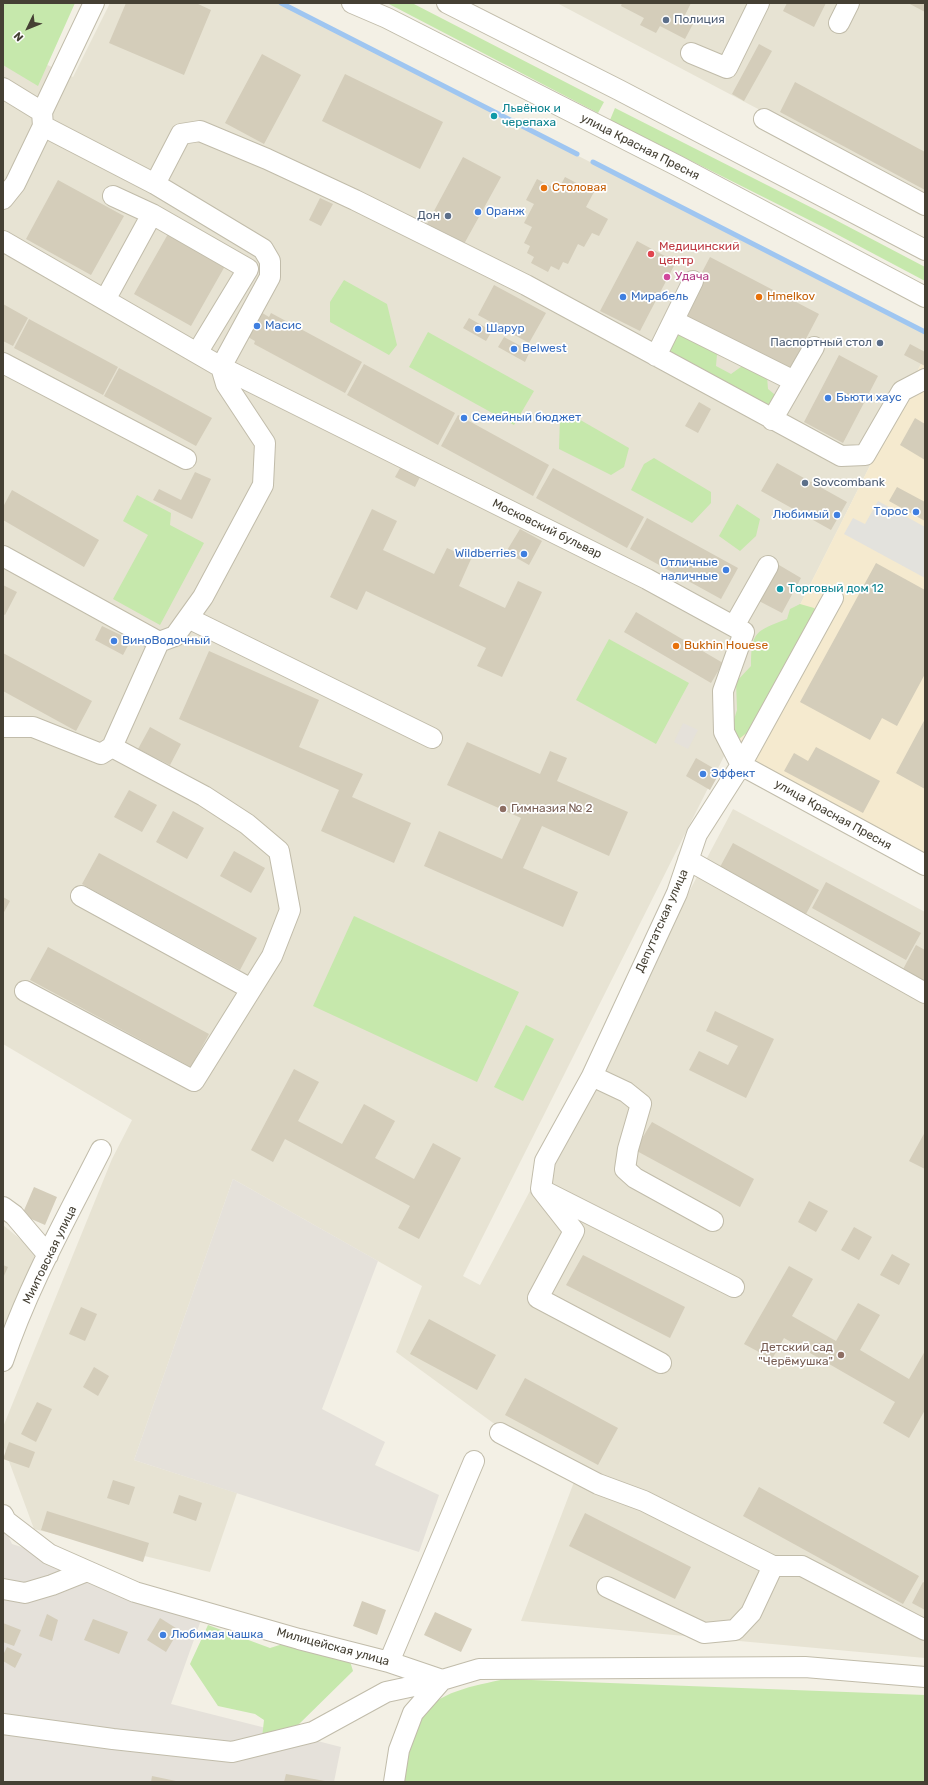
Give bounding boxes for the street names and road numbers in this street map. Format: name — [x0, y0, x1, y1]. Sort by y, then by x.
street label: улица Красная Пресня — [578, 111, 702, 183]
street label: Московский бульвар — [490, 496, 604, 562]
street label: улица Красная Пресня — [772, 777, 894, 853]
street label: Депутатская улица — [633, 867, 691, 975]
street label: Миитовская улица — [20, 1203, 80, 1307]
street label: Милицейская улица — [275, 1625, 391, 1669]

